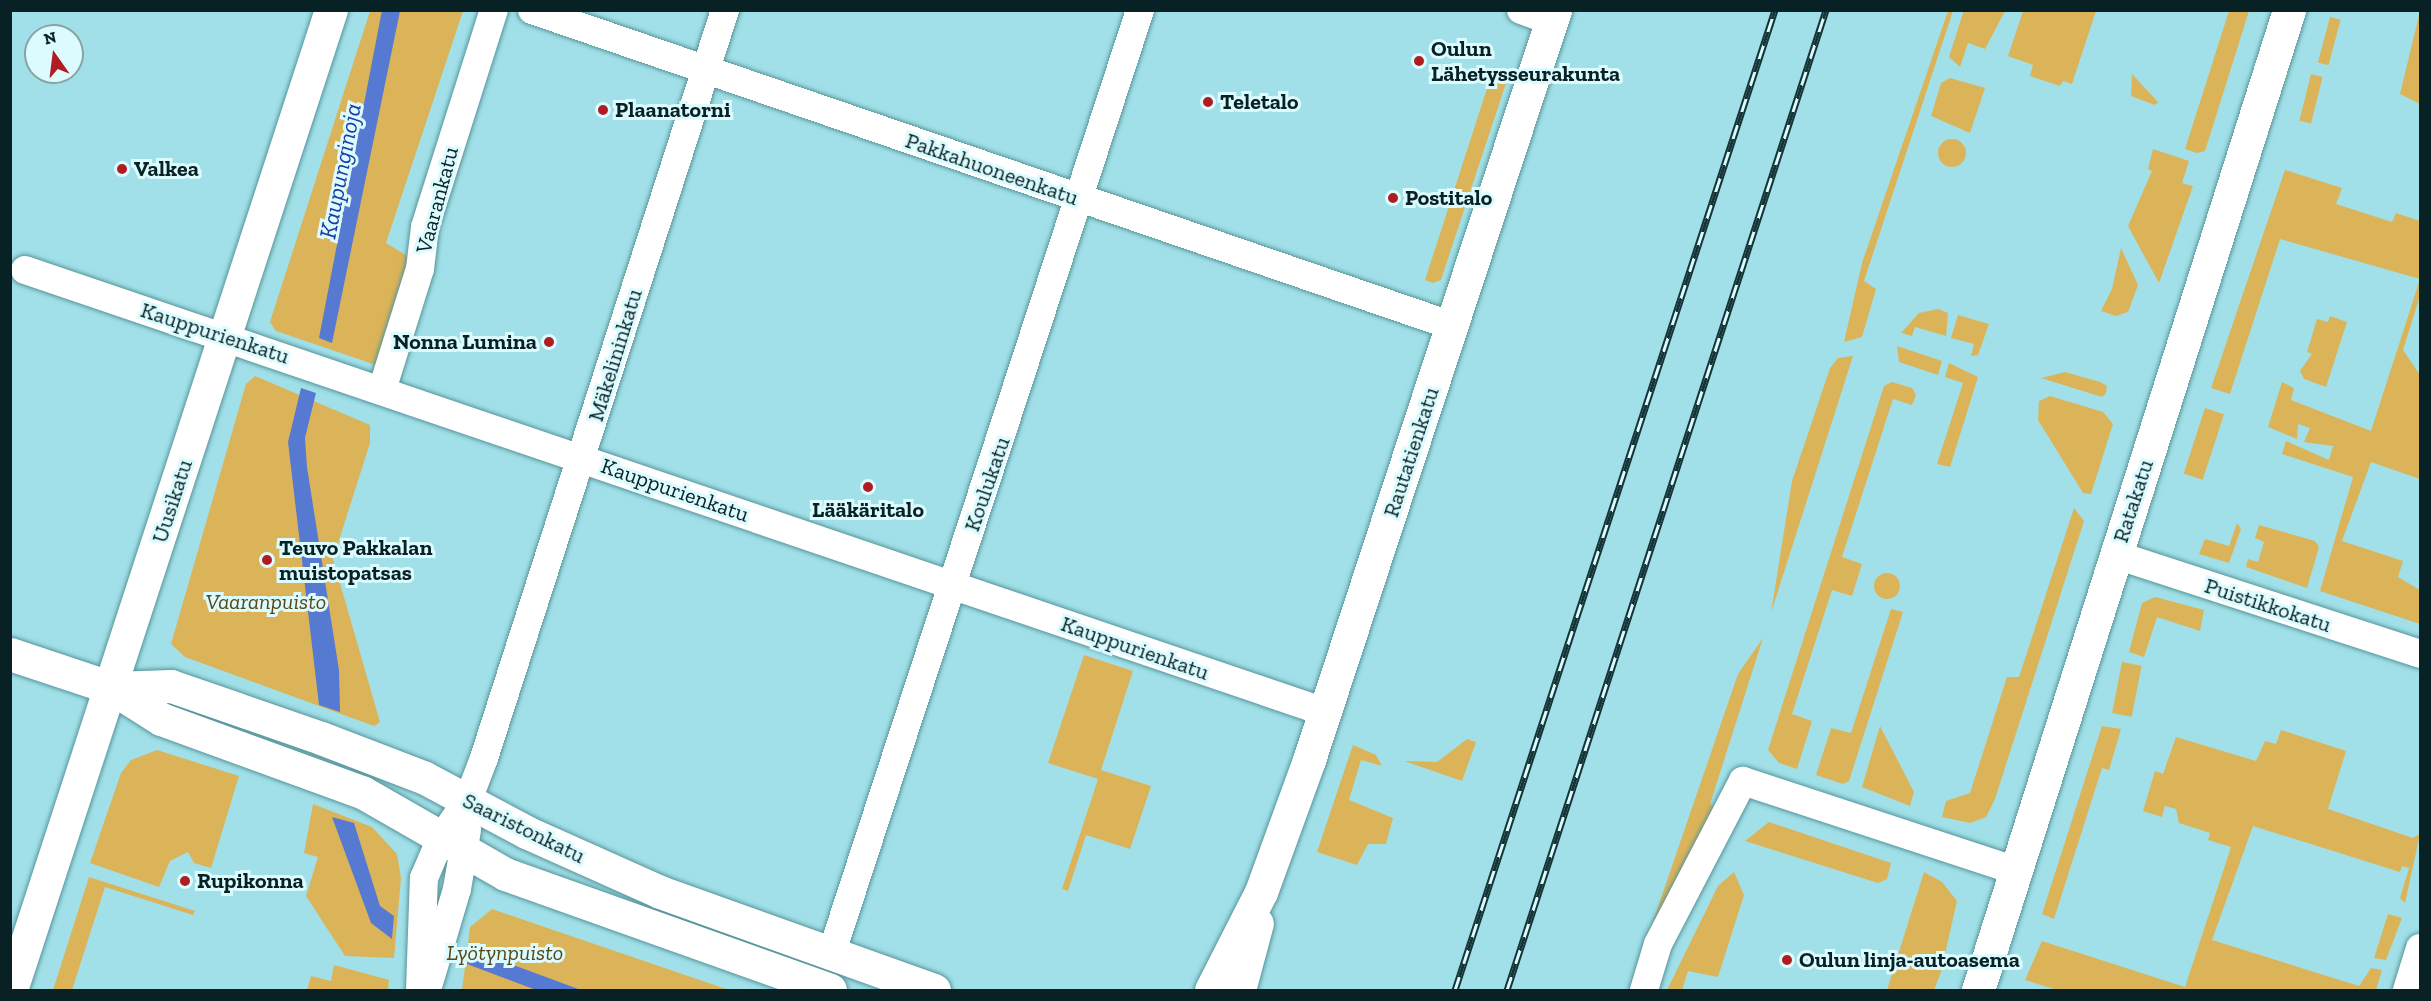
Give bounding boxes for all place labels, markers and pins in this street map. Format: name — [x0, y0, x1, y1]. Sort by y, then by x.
place label: Oulun Lähetysseurakunta — [1431, 35, 1620, 86]
marker: Oulun Lähetysseurakunta — [1412, 54, 1426, 68]
place label: Teletalo — [1220, 89, 1299, 115]
marker: Teletalo — [1201, 95, 1215, 109]
place label: Plaanatorni — [615, 97, 730, 123]
marker: Plaanatorni — [596, 103, 610, 117]
place label: Valkea — [134, 156, 199, 182]
marker: Valkea — [115, 162, 129, 176]
place label: Postitalo — [1405, 185, 1492, 211]
marker: Postitalo — [1386, 191, 1400, 205]
place label: Nonna Lumina — [393, 329, 537, 355]
marker: Nonna Lumina — [542, 335, 556, 349]
marker: Lääkäritalo — [861, 480, 875, 494]
place label: Lääkäritalo — [812, 497, 924, 523]
place label: Teuvo Pakkalan muistopatsas — [279, 534, 432, 586]
marker: Teuvo Pakkalan muistopatsas — [260, 553, 274, 567]
place label: Rupikonna — [197, 868, 304, 894]
marker: Rupikonna — [178, 874, 192, 888]
place label: Oulun linja-autoasema — [1799, 947, 2020, 973]
marker: Oulun linja-autoasema — [1780, 953, 1794, 967]

